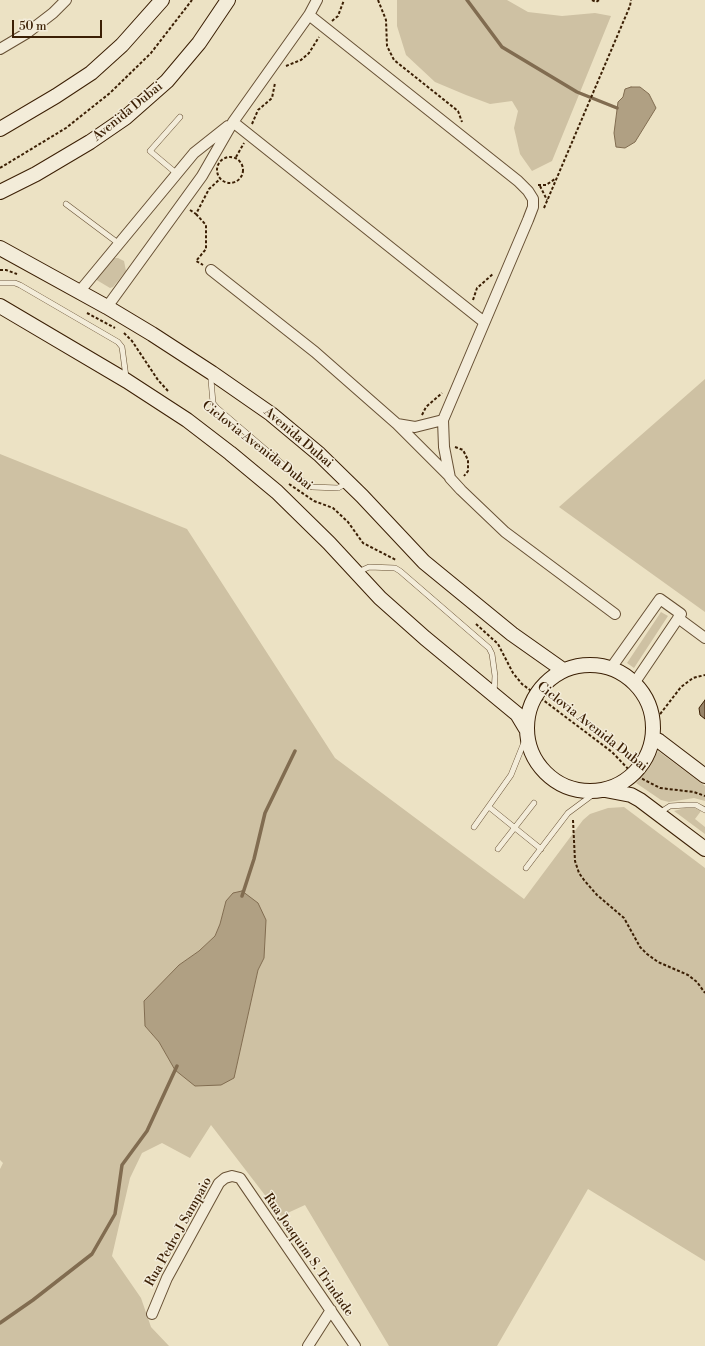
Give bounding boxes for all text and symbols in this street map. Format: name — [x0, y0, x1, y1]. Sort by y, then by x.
scale bar — [14, 12, 104, 38]
text: 50 m — [19, 19, 47, 34]
street label: Avenida Dubai — [90, 79, 166, 145]
street label: Ciclovia Avenida Dubai — [199, 398, 315, 494]
street label: Avenida Dubai — [260, 405, 336, 471]
street label: Ciclovia Avenida Dubai — [534, 679, 650, 775]
street label: Rua Pedro J Sampaio — [142, 1175, 216, 1289]
street label: Rua Joaquim S. Trindade — [260, 1190, 356, 1320]

